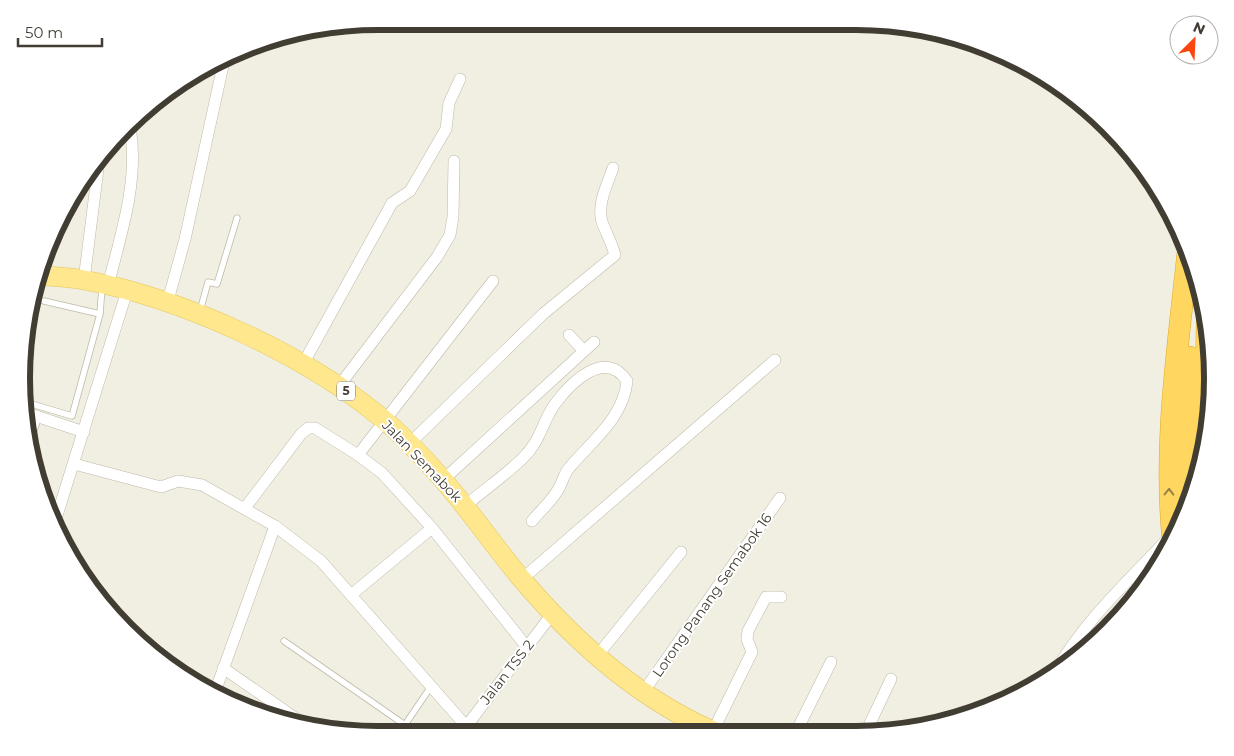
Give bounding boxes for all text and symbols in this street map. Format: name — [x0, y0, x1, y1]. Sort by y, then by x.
scale bar — [18, 15, 101, 47]
north arrow — [1169, 15, 1219, 65]
text: N — [1190, 18, 1208, 39]
text: 50 m — [25, 23, 63, 42]
road number: 5 — [337, 382, 355, 401]
street label: Jalan Semabok — [378, 415, 466, 506]
one-way arrow — [1164, 488, 1174, 496]
street label: Lorong Panang Semabok 16 — [648, 509, 776, 681]
street label: Jalan TSS 2 — [476, 636, 538, 709]

